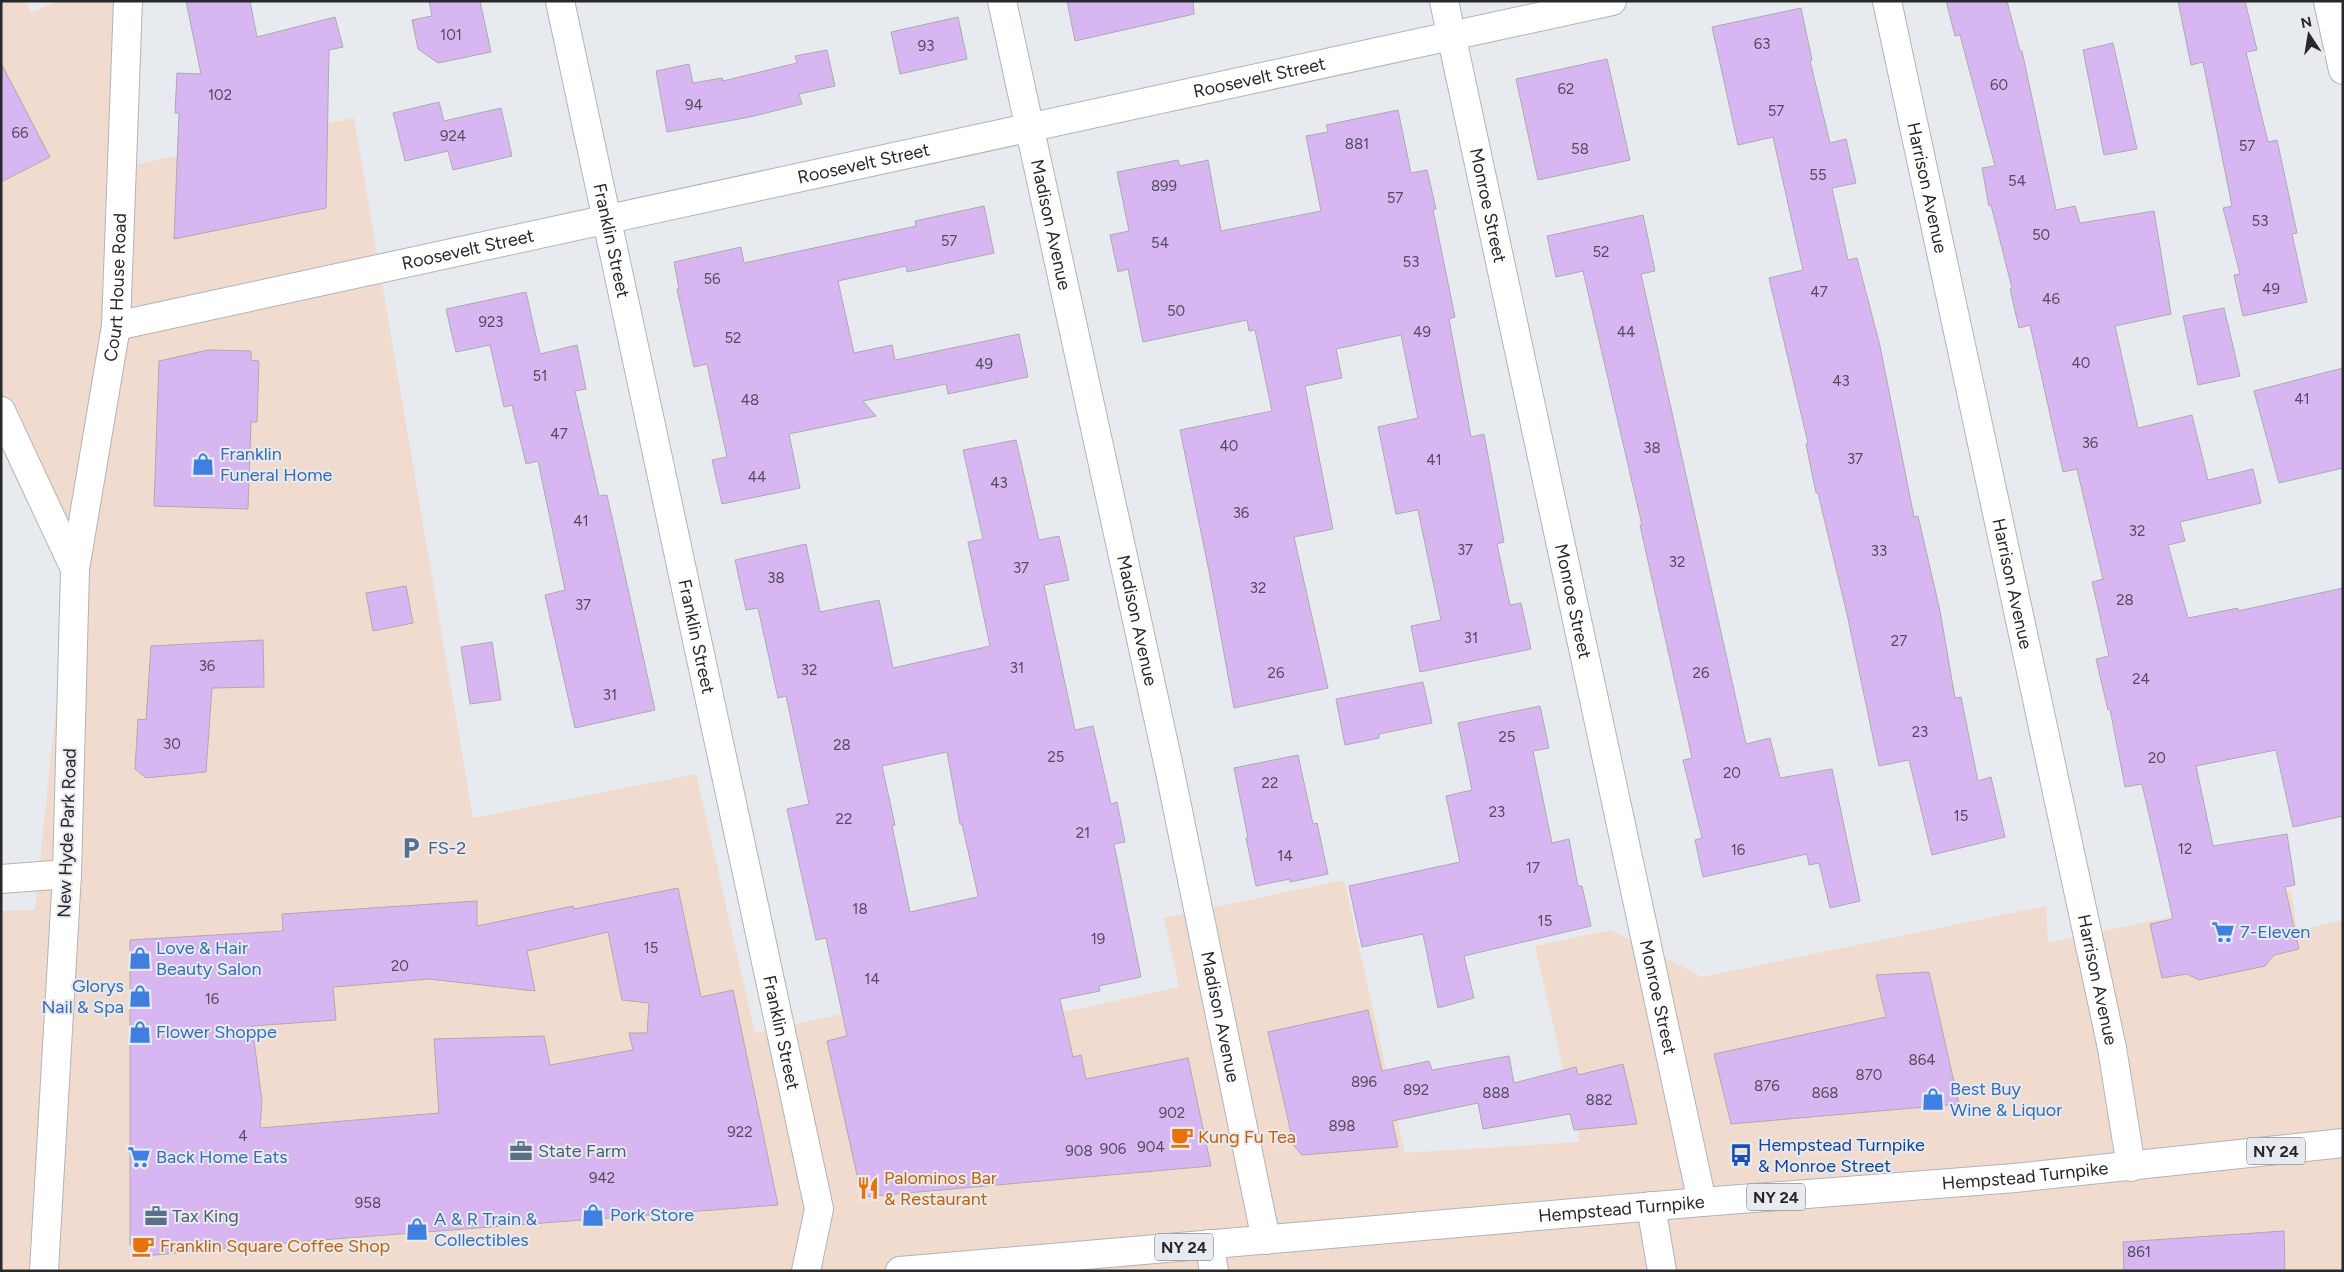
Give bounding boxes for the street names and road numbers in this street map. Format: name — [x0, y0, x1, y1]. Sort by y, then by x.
street label: Roosevelt Street — [1191, 53, 1328, 103]
street label: Harrison Avenue — [1902, 120, 1952, 255]
street label: Roosevelt Street — [795, 138, 932, 189]
street label: Monroe Street — [1465, 146, 1511, 265]
street label: Madison Avenue — [1026, 157, 1076, 292]
street label: Franklin Street — [588, 181, 634, 300]
street label: Court House Road — [99, 213, 131, 363]
street label: Roosevelt Street — [400, 224, 536, 275]
street label: Harrison Avenue — [1987, 516, 2037, 651]
street label: Monroe Street — [1550, 542, 1596, 661]
street label: Madison Avenue — [1112, 553, 1162, 688]
street label: Franklin Street — [673, 577, 719, 696]
street label: New Hyde Park Road — [53, 748, 81, 918]
street label: Harrison Avenue — [2073, 912, 2122, 1047]
street label: Monroe Street — [1635, 938, 1681, 1057]
street label: Madison Avenue — [1196, 949, 1244, 1085]
street label: Franklin Street — [758, 973, 804, 1092]
road number: NY 24 — [2247, 1138, 2305, 1164]
street label: Hempstead Turnpike — [1941, 1157, 2109, 1195]
road number: NY 24 — [1747, 1184, 1805, 1210]
street label: Hempstead Turnpike — [1537, 1191, 1706, 1227]
road number: NY 24 — [1155, 1234, 1213, 1260]

